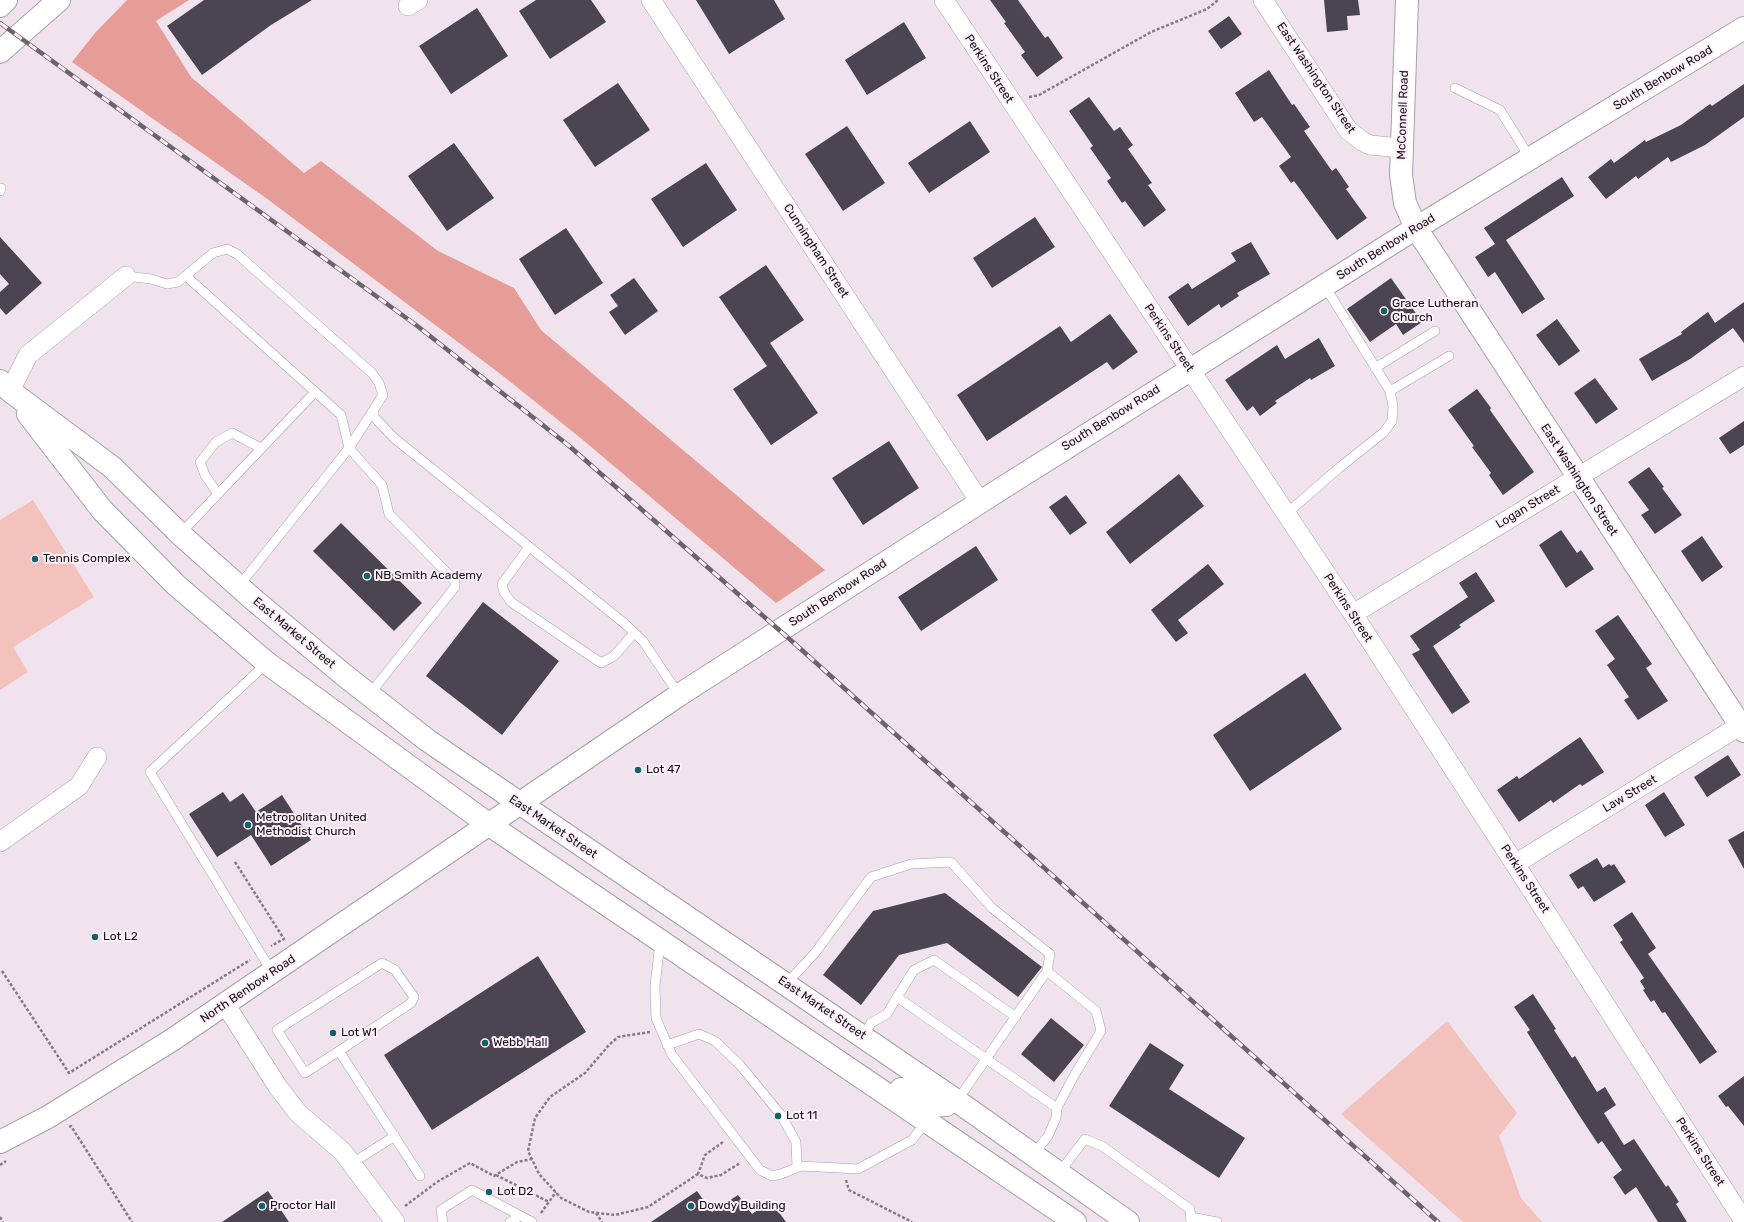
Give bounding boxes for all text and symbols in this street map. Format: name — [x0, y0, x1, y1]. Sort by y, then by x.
street label: East Washington Street — [1273, 20, 1359, 136]
street label: Perkins Street — [961, 32, 1017, 106]
street label: South Benbow Road — [1611, 43, 1715, 113]
street label: McConnell Road — [1394, 70, 1412, 160]
street label: Cunningham Street — [780, 201, 852, 301]
street label: South Benbow Road — [1334, 211, 1438, 283]
place label: Grace Lutheran Church — [1392, 297, 1478, 325]
street label: Perkins Street — [1141, 301, 1197, 375]
marker: Grace Lutheran Church — [1379, 306, 1389, 316]
street label: South Benbow Road — [1059, 382, 1163, 454]
street label: East Washington Street — [1537, 421, 1621, 539]
street label: Logan Street — [1493, 482, 1563, 532]
place label: Tennis Complex — [43, 552, 131, 566]
marker: Tennis Complex — [30, 554, 40, 564]
street label: South Benbow Road — [787, 556, 889, 630]
place label: NB Smith Academy — [375, 569, 482, 583]
marker: NB Smith Academy — [362, 571, 372, 581]
street label: Perkins Street — [1320, 571, 1376, 645]
street label: East Market Street — [250, 594, 338, 672]
place label: Lot 47 — [646, 763, 680, 777]
marker: Lot 47 — [633, 765, 643, 775]
street label: Law Street — [1600, 772, 1660, 816]
street label: East Market Street — [506, 792, 600, 862]
place label: Metropolitan United Methodist Church — [256, 811, 367, 839]
marker: Metropolitan United Methodist Church — [243, 820, 253, 830]
street label: Perkins Street — [1497, 842, 1553, 916]
place label: Lot L2 — [103, 930, 138, 944]
marker: Lot L2 — [90, 932, 100, 942]
street label: North Benbow Road — [198, 952, 298, 1026]
street label: East Market Street — [775, 973, 869, 1043]
place label: Lot W1 — [341, 1026, 377, 1040]
marker: Lot W1 — [328, 1028, 338, 1038]
place label: Webb Hall — [493, 1036, 547, 1050]
marker: Webb Hall — [480, 1038, 490, 1048]
place label: Lot 11 — [786, 1109, 817, 1123]
marker: Lot 11 — [773, 1111, 783, 1121]
street label: Perkins Street — [1672, 1115, 1728, 1189]
place label: Lot D2 — [497, 1185, 533, 1199]
marker: Lot D2 — [484, 1187, 494, 1197]
place label: Proctor Hall — [270, 1199, 336, 1213]
place label: Dowdy Building — [699, 1199, 786, 1213]
marker: Proctor Hall — [257, 1201, 267, 1211]
marker: Dowdy Building — [686, 1201, 696, 1211]

